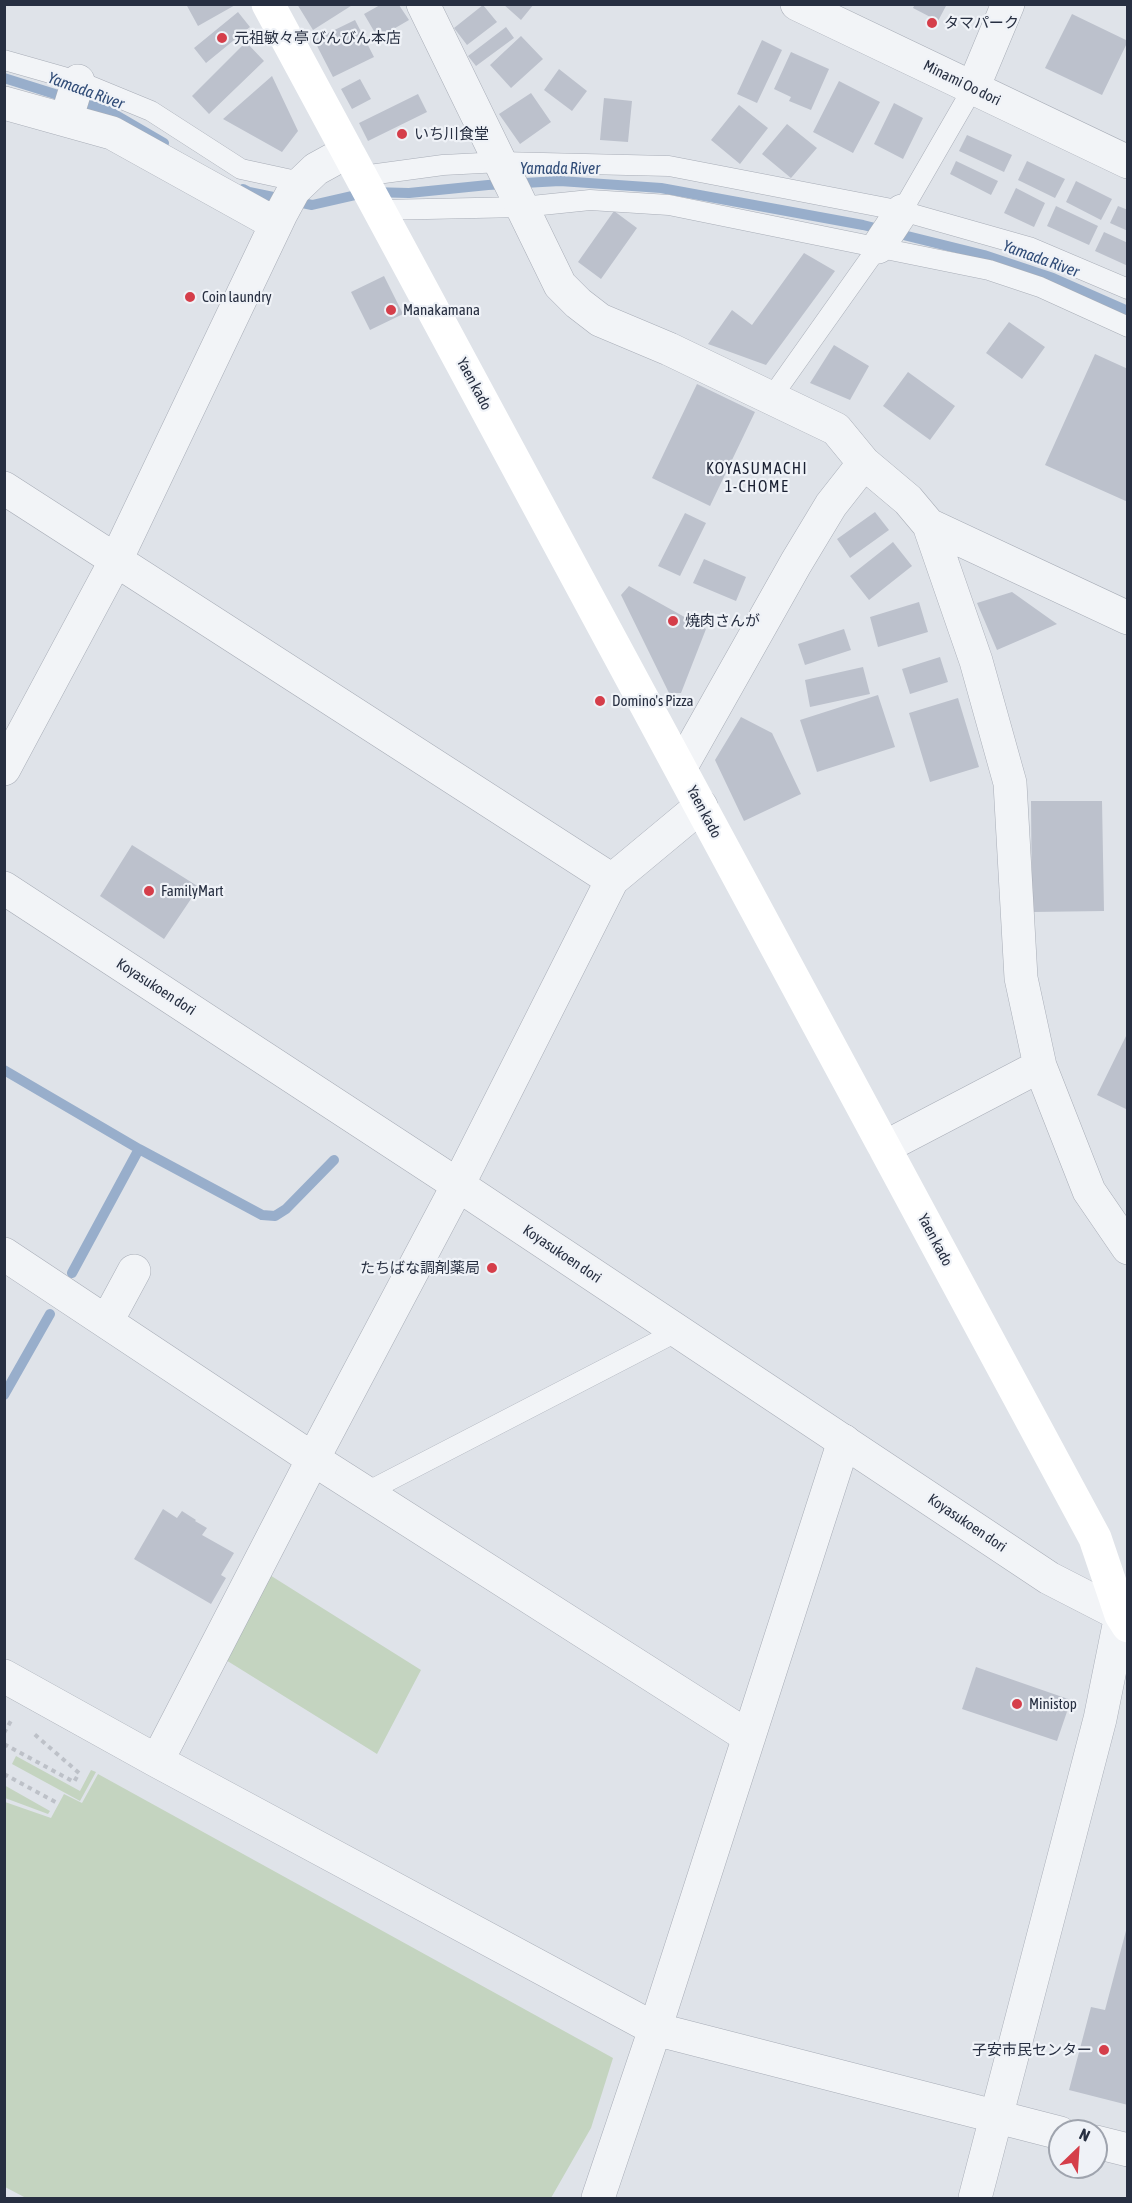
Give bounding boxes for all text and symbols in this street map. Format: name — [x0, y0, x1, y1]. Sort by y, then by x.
place label: タマパーク — [944, 14, 1019, 32]
marker: タマパーク — [925, 16, 939, 30]
place label: 元祖敏々亭 びんびん本店 — [234, 29, 401, 47]
marker: 元祖敏々亭 びんびん本店 — [215, 31, 229, 45]
street label: Minami Oo dori — [920, 57, 1004, 109]
water label: Yamada River — [45, 68, 127, 114]
place label: いち川食堂 — [414, 125, 489, 143]
marker: いち川食堂 — [395, 127, 409, 141]
water label: Yamada River — [520, 159, 600, 179]
water label: Yamada River — [1000, 236, 1082, 282]
place label: Coin laundry — [202, 288, 272, 306]
marker: Coin laundry — [183, 290, 197, 304]
place label: Manakamana — [403, 301, 480, 319]
marker: Manakamana — [384, 303, 398, 317]
street label: Yaen kado — [453, 355, 495, 413]
district label: KOYASUMACHI 1-CHOME — [706, 459, 808, 497]
place label: 焼肉さんが — [685, 612, 760, 630]
marker: 焼肉さんが — [666, 614, 680, 628]
place label: Domino's Pizza — [612, 692, 694, 710]
marker: Domino's Pizza — [593, 694, 607, 708]
street label: Yaen kado — [683, 783, 725, 841]
place label: FamilyMart — [161, 882, 224, 900]
marker: FamilyMart — [142, 884, 156, 898]
street label: Koyasukoen dori — [113, 955, 199, 1019]
street label: Yaen kado — [914, 1211, 956, 1269]
street label: Koyasukoen dori — [519, 1221, 605, 1287]
place label: たちばな調剤薬局 — [360, 1259, 480, 1277]
marker: たちばな調剤薬局 — [485, 1261, 499, 1275]
street label: Koyasukoen dori — [924, 1490, 1010, 1556]
place label: Ministop — [1029, 1695, 1077, 1713]
marker: Ministop — [1010, 1697, 1024, 1711]
place label: 子安市民センター — [972, 2041, 1092, 2059]
marker: 子安市民センター — [1097, 2043, 1111, 2057]
north arrow — [1048, 2119, 1108, 2179]
text: N — [1077, 2124, 1093, 2145]

